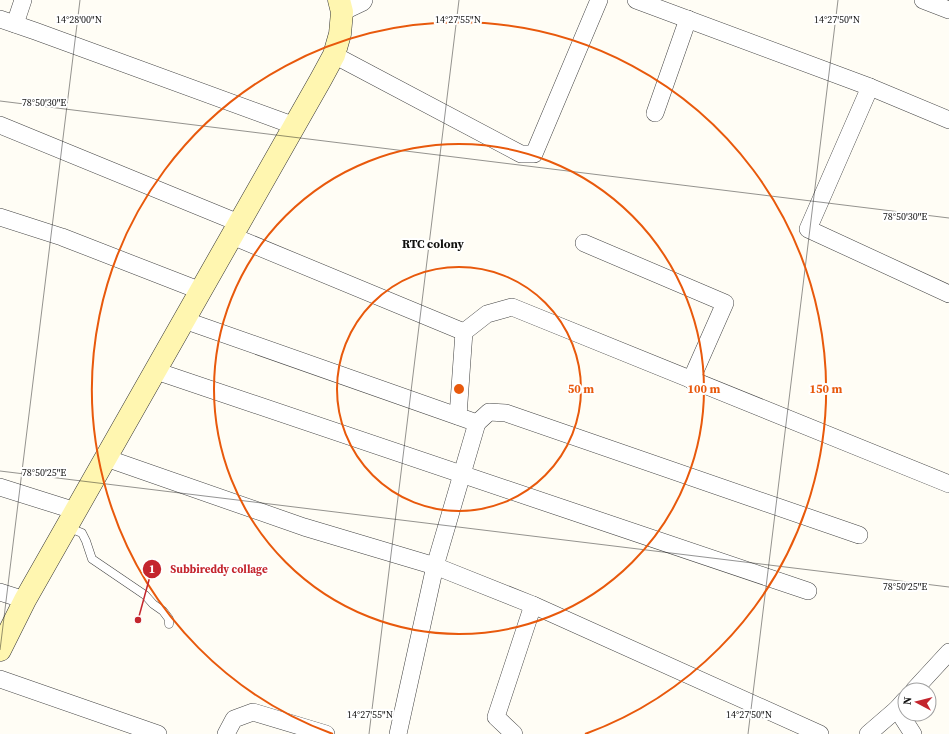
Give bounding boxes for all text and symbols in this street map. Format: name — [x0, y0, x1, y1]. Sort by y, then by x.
text: 14°28'00"N — [56, 13, 102, 26]
text: 14°27'55"N — [435, 13, 481, 26]
text: 14°27'50"N — [814, 13, 860, 26]
text: 78°50'30"E — [22, 96, 66, 109]
text: 78°50'30"E — [883, 210, 927, 223]
district label: RTC colony — [402, 236, 465, 252]
text: 50 m — [568, 381, 594, 397]
text: 100 m — [688, 381, 721, 397]
text: 150 m — [810, 381, 843, 397]
centre of rings — [452, 382, 466, 396]
text: 78°50'25"E — [22, 466, 66, 479]
callout: Subbireddy collage — [142, 558, 276, 581]
text: 1 — [149, 561, 155, 577]
text: Subbireddy collage — [170, 562, 268, 577]
text: 78°50'25"E — [883, 580, 927, 593]
north arrow — [897, 682, 937, 722]
text: N — [900, 696, 916, 706]
text: 14°27'55"N — [347, 708, 393, 721]
text: 14°27'50"N — [726, 708, 772, 721]

